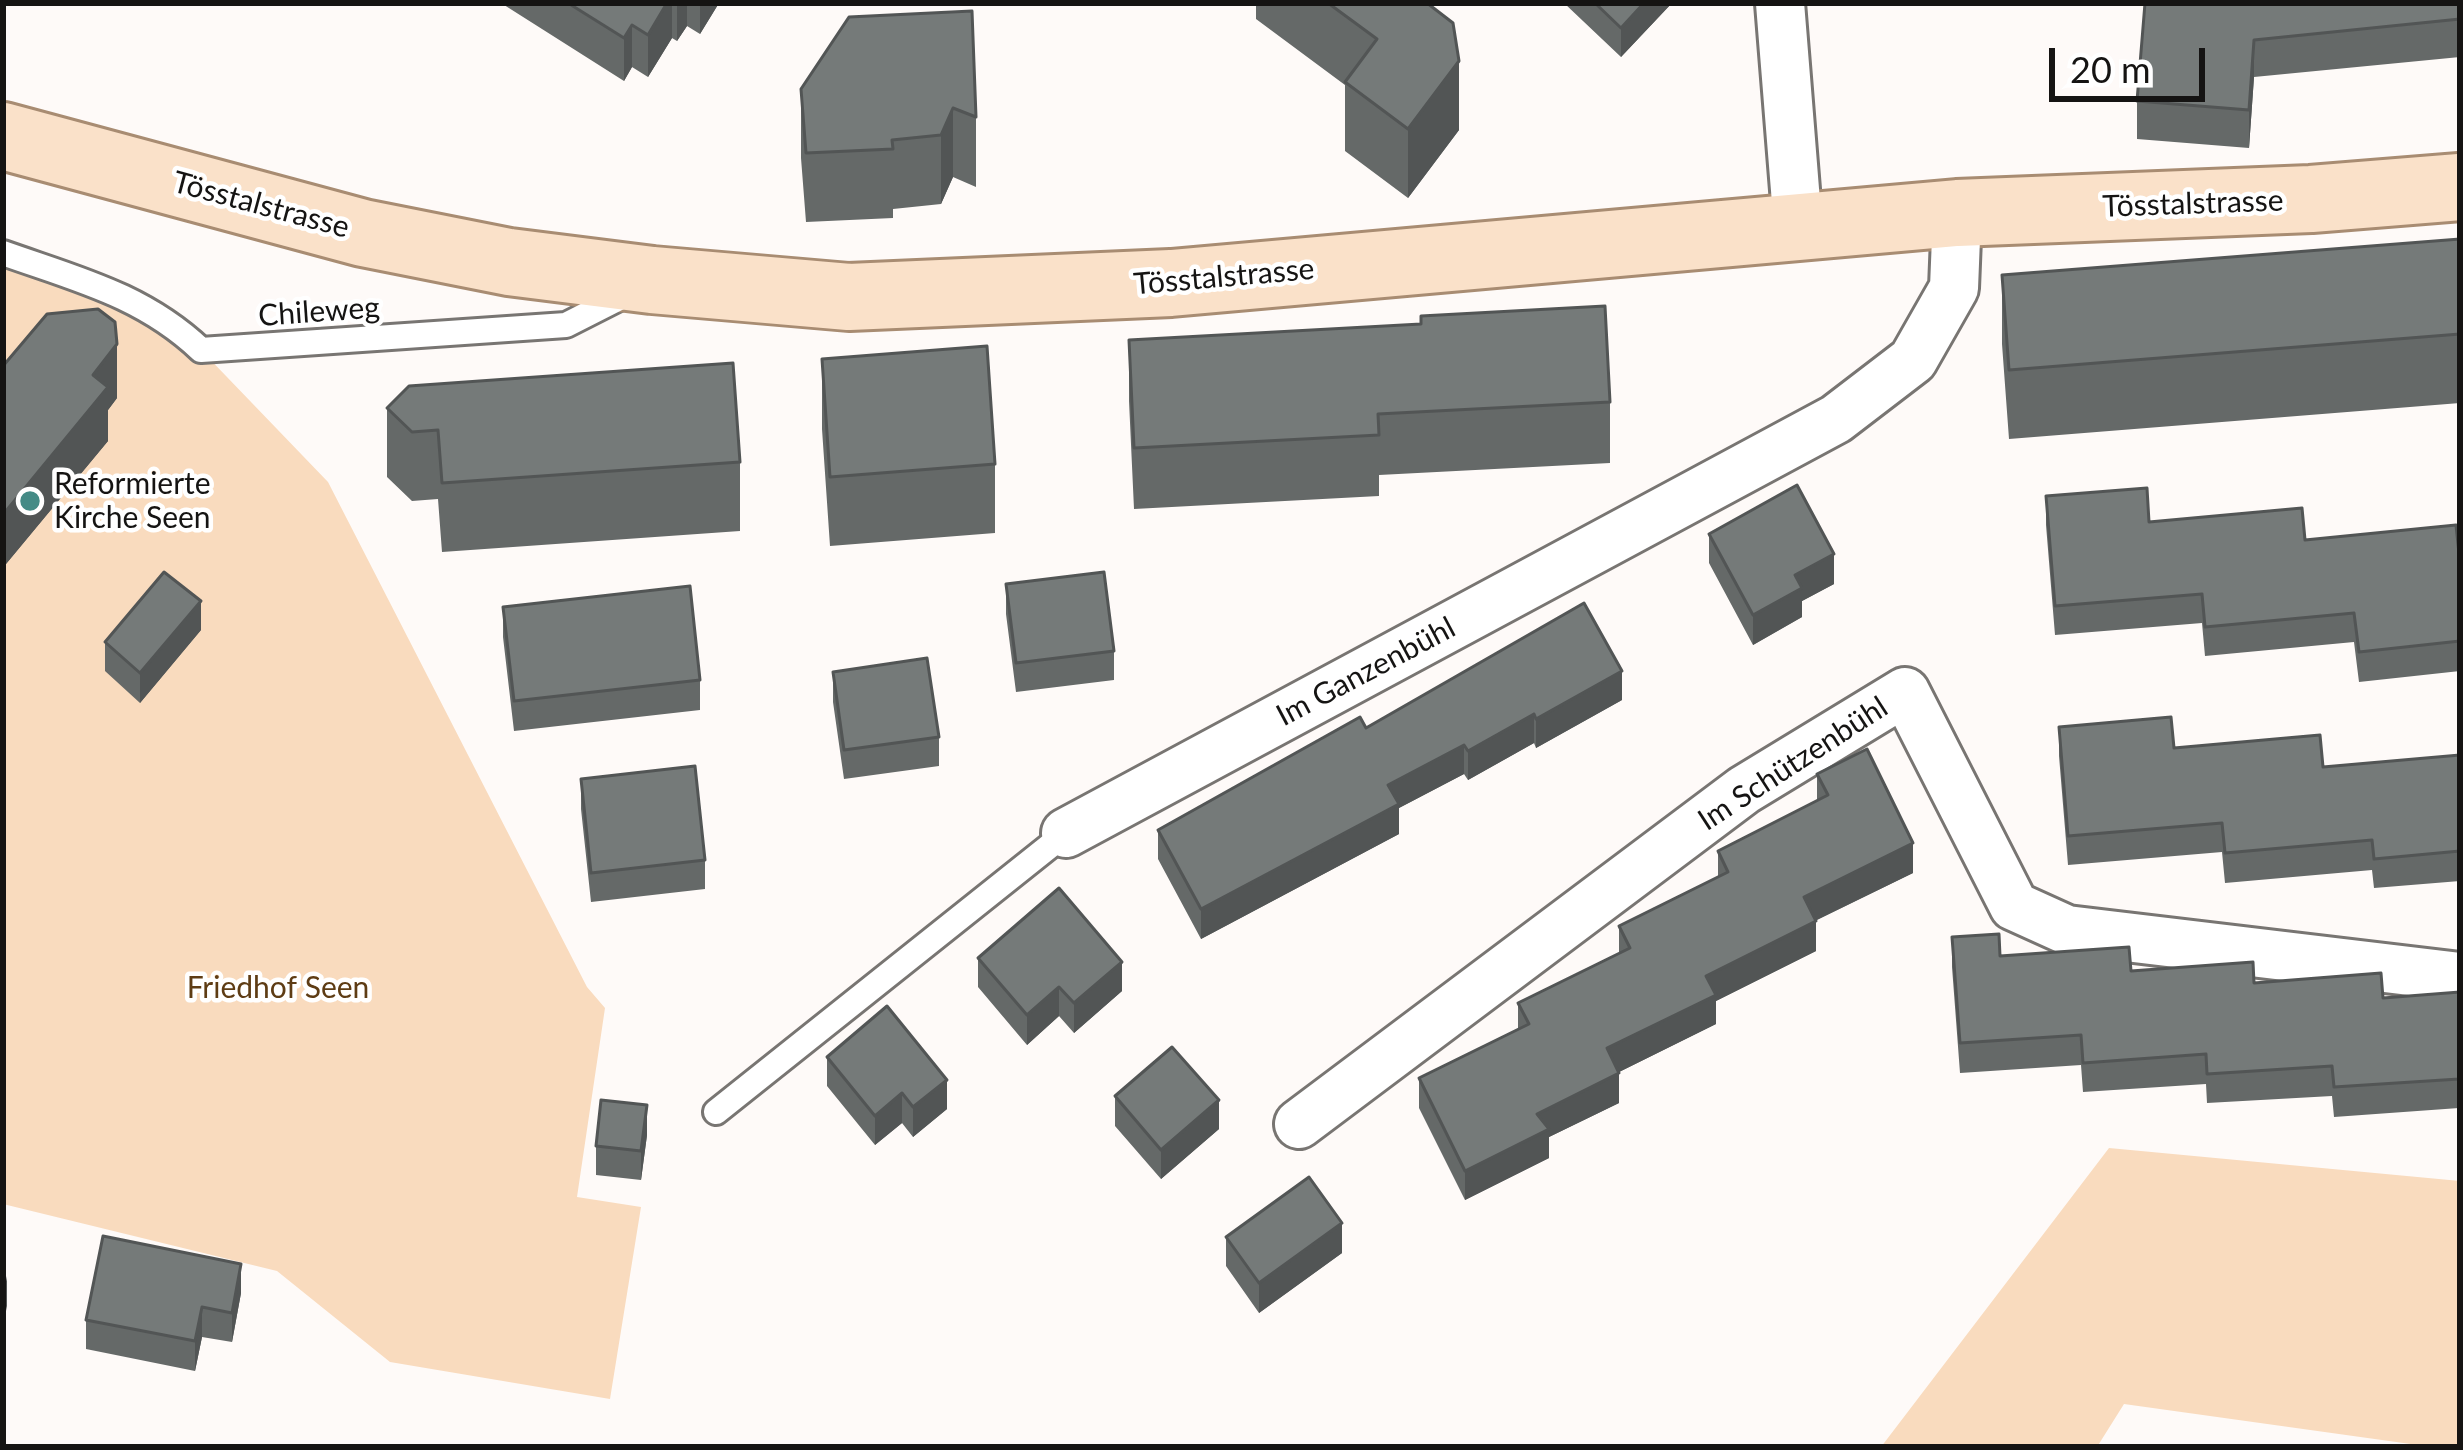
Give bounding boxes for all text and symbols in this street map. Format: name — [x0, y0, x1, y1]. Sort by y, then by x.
scale bar — [2055, 24, 2211, 98]
text: 20 m — [2070, 47, 2151, 91]
street label: Tösstalstrasse — [169, 164, 353, 246]
street label: Tösstalstrasse — [2102, 183, 2284, 225]
street label: Tösstalstrasse — [1132, 251, 1316, 303]
street label: Chileweg — [257, 290, 381, 334]
place label: Reformierte Kirche Seen — [54, 466, 211, 536]
marker: Reformierte Kirche Seen — [17, 488, 43, 514]
street label: Im Ganzenbühl — [1270, 610, 1462, 734]
street label: Im Schützenbühl — [1692, 689, 1894, 839]
park label: Friedhof Seen — [187, 970, 369, 1006]

